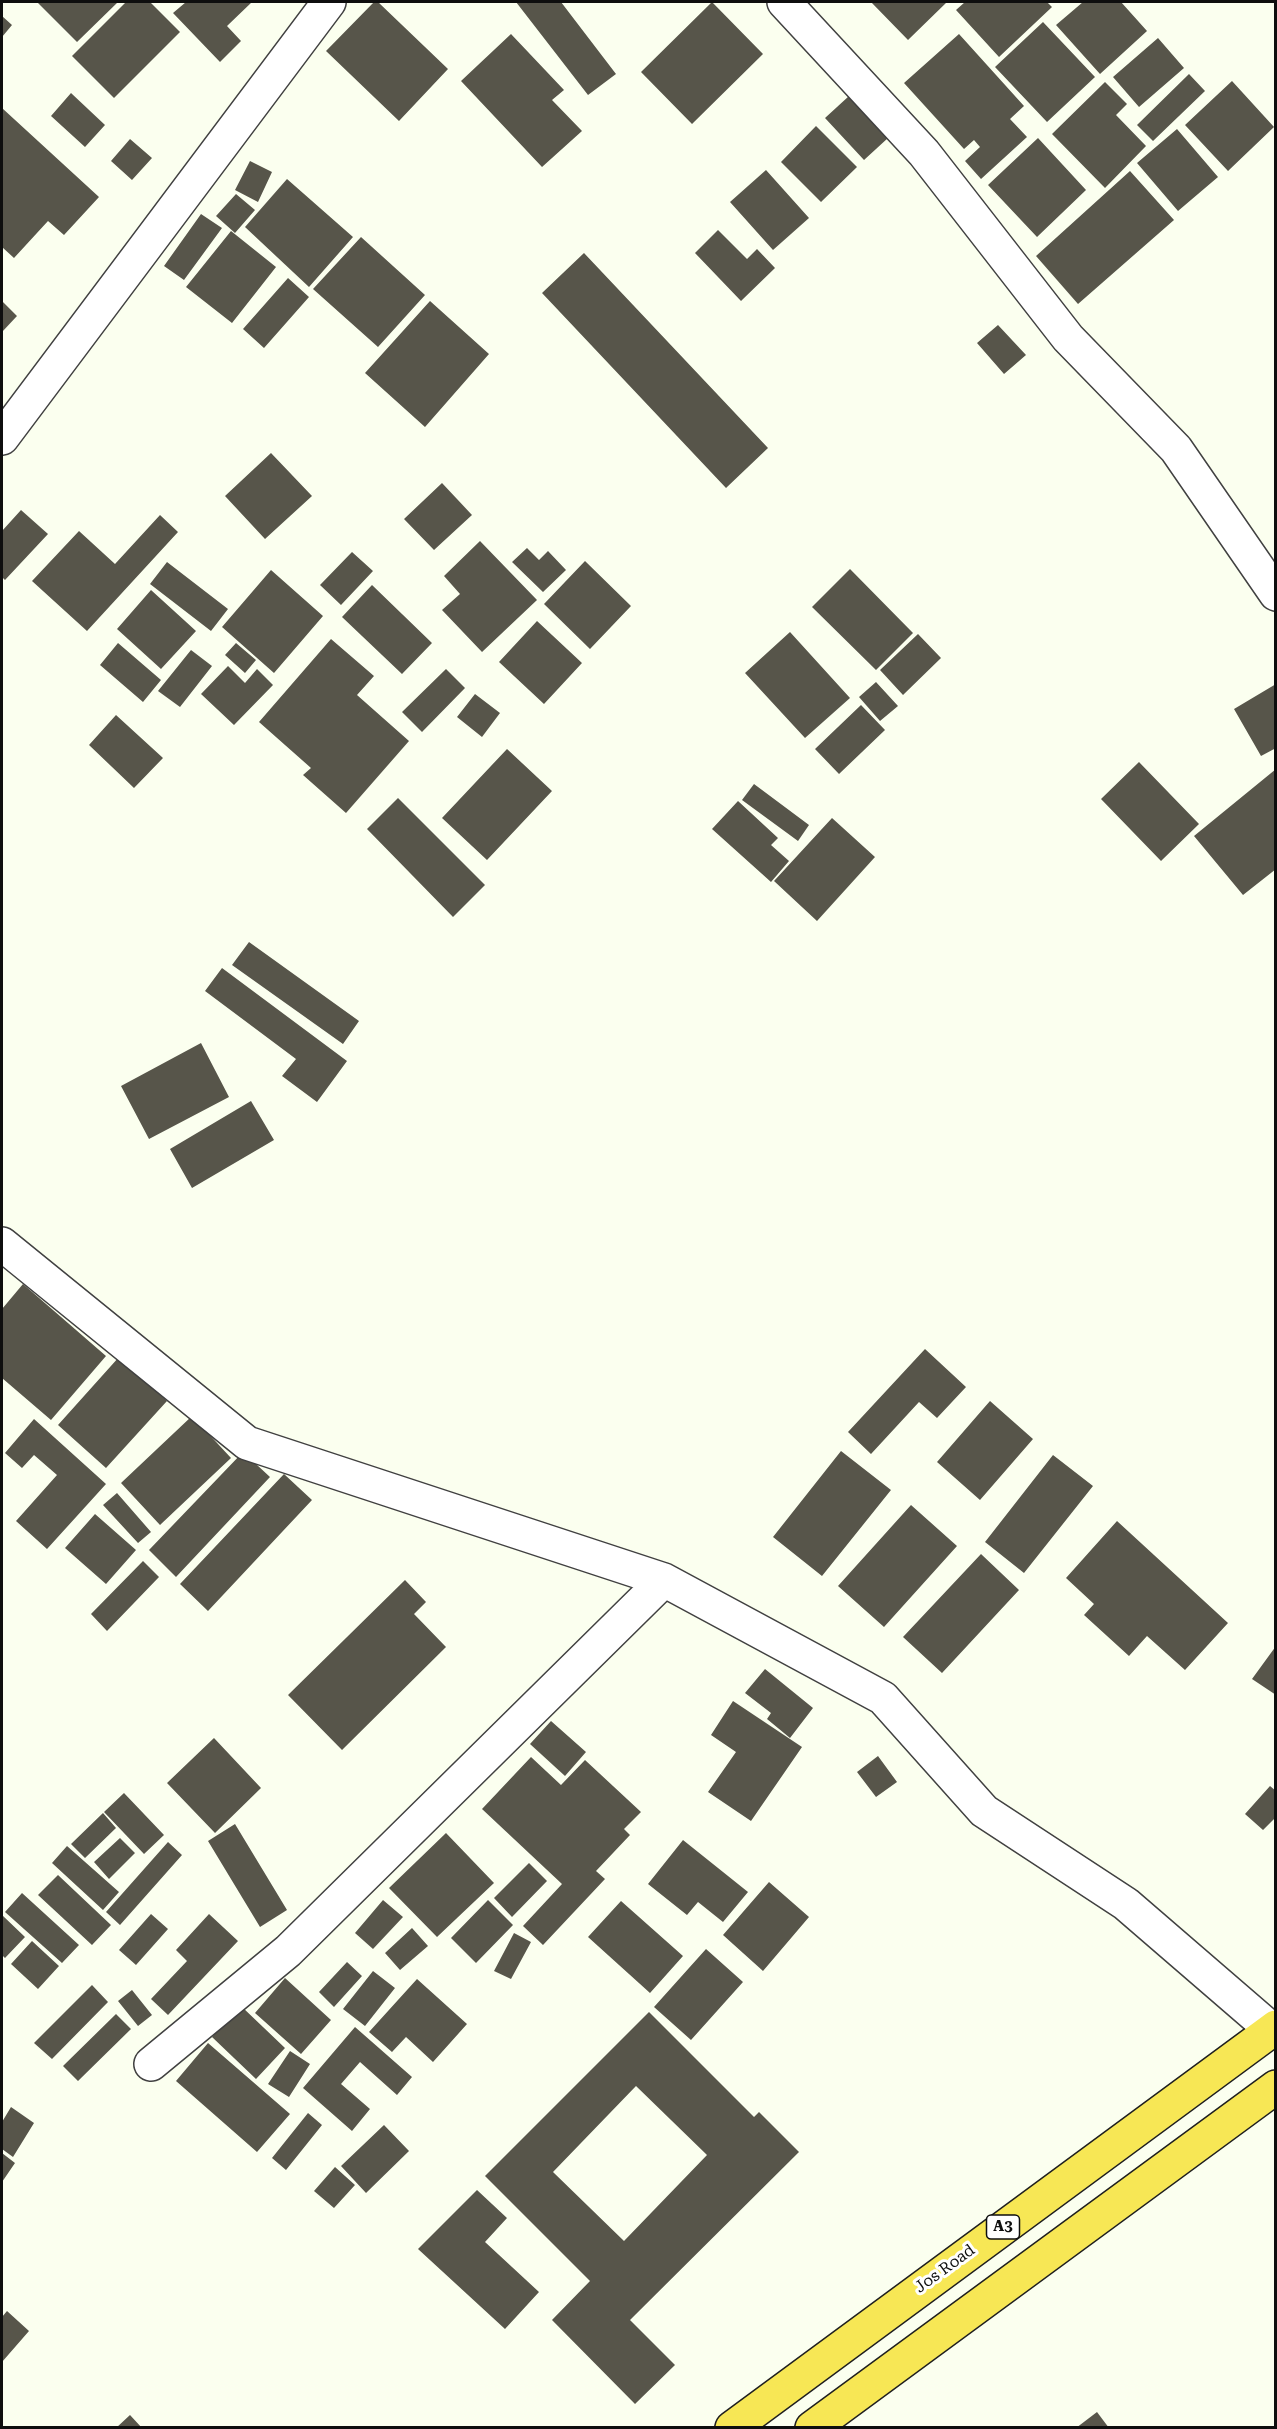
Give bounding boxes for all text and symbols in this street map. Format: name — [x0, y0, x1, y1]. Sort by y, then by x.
road number: A3 — [986, 2215, 1020, 2239]
street label: Jos Road — [911, 2241, 979, 2297]

